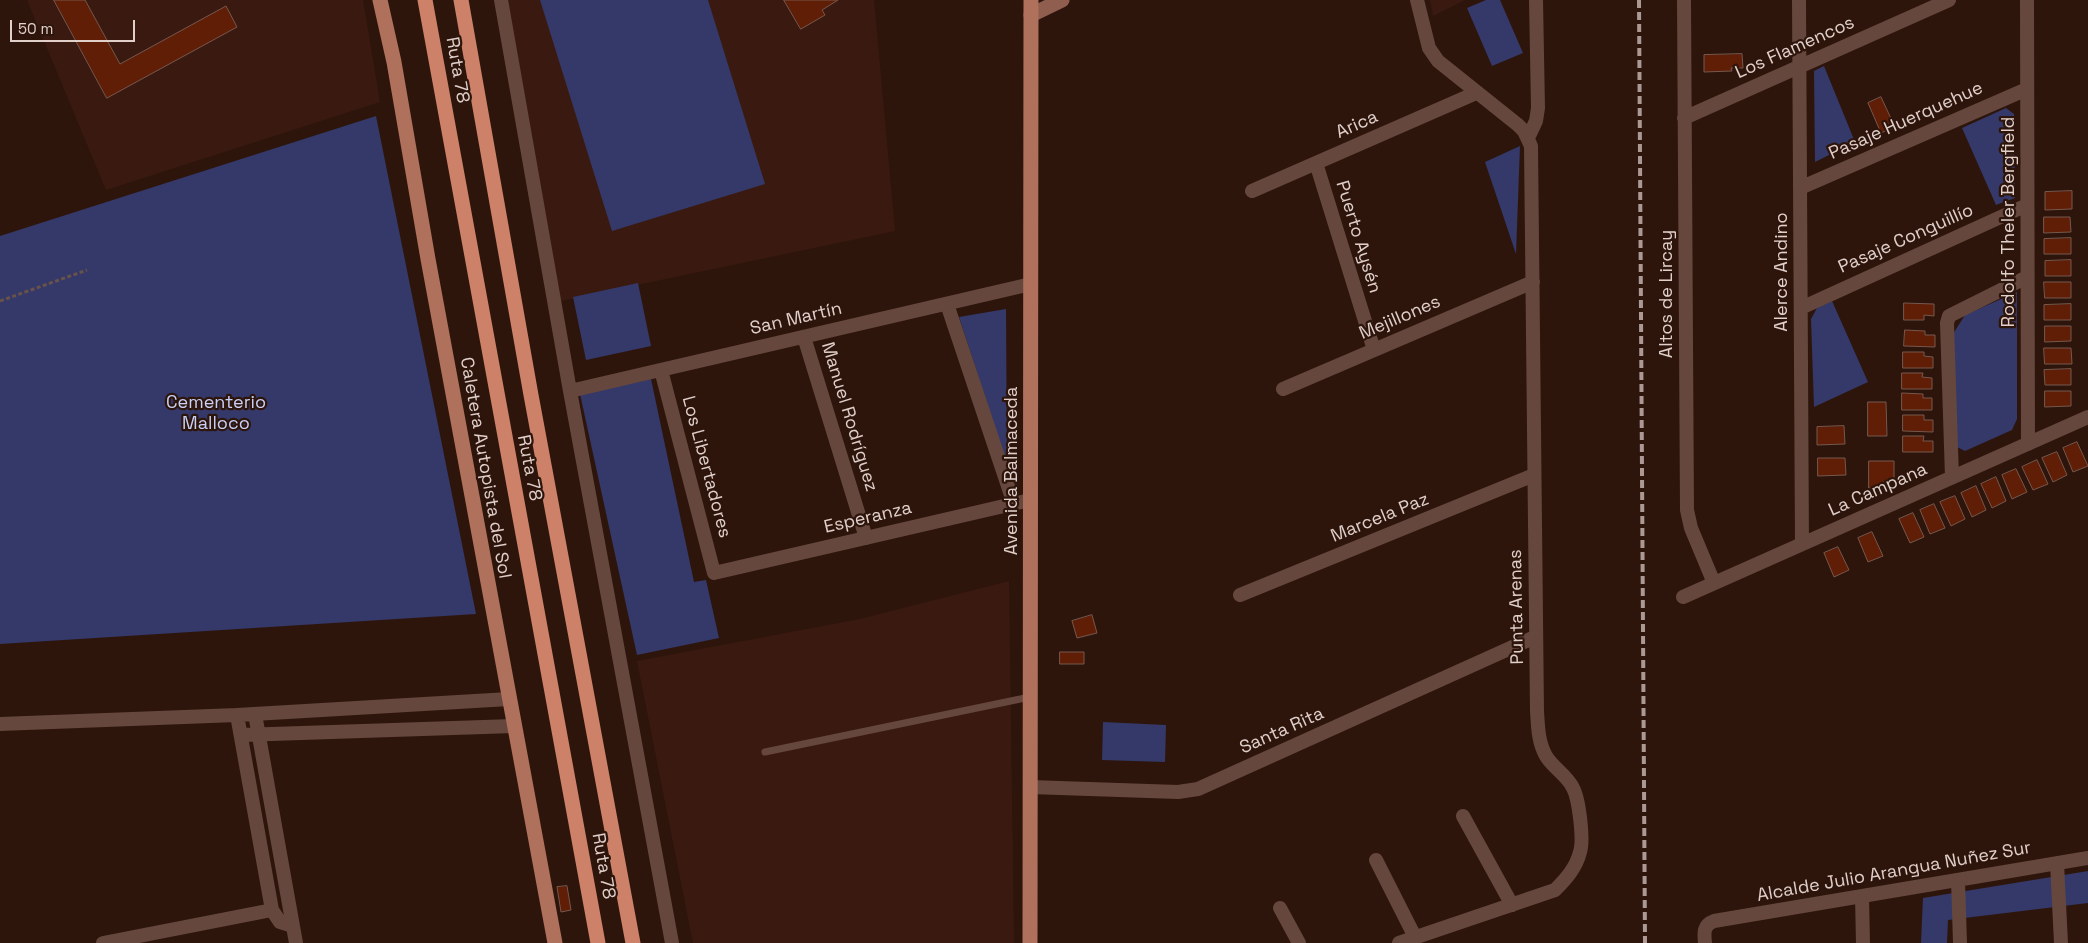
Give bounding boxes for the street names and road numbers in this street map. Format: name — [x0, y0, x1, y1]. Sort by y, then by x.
street label: Los Flamencos — [1732, 12, 1858, 84]
street label: Ruta 78 — [441, 35, 473, 105]
street label: Pasaje Huerquehue — [1826, 77, 1986, 165]
street label: Arica — [1333, 106, 1381, 144]
street label: Rodolfo Theler Bergfield — [1998, 117, 2020, 327]
street label: Puerto Aysén — [1331, 178, 1385, 296]
street label: Pasaje Conguillío — [1835, 200, 1977, 278]
street label: Alerce Andino — [1771, 212, 1793, 332]
street label: Altos de Lircay — [1656, 230, 1678, 358]
street label: Mejillones — [1356, 291, 1444, 345]
street label: San Martín — [748, 298, 844, 340]
street label: Manuel Rodríguez — [816, 340, 882, 494]
street label: Caletera Autopista del Sol — [455, 356, 515, 580]
street label: Avenida Balmaceda — [1001, 387, 1023, 555]
street label: Los Libertadores — [677, 394, 735, 540]
street label: Ruta 78 — [512, 433, 546, 503]
street label: La Campana — [1825, 459, 1931, 521]
street label: Marcela Paz — [1328, 489, 1432, 547]
street label: Esperanza — [822, 497, 914, 539]
street label: Punta Arenas — [1505, 549, 1529, 665]
street label: Santa Rita — [1237, 703, 1327, 759]
street label: Ruta 78 — [587, 831, 619, 901]
street label: Alcalde Julio Arangua Nuñez Sur — [1755, 837, 2033, 907]

